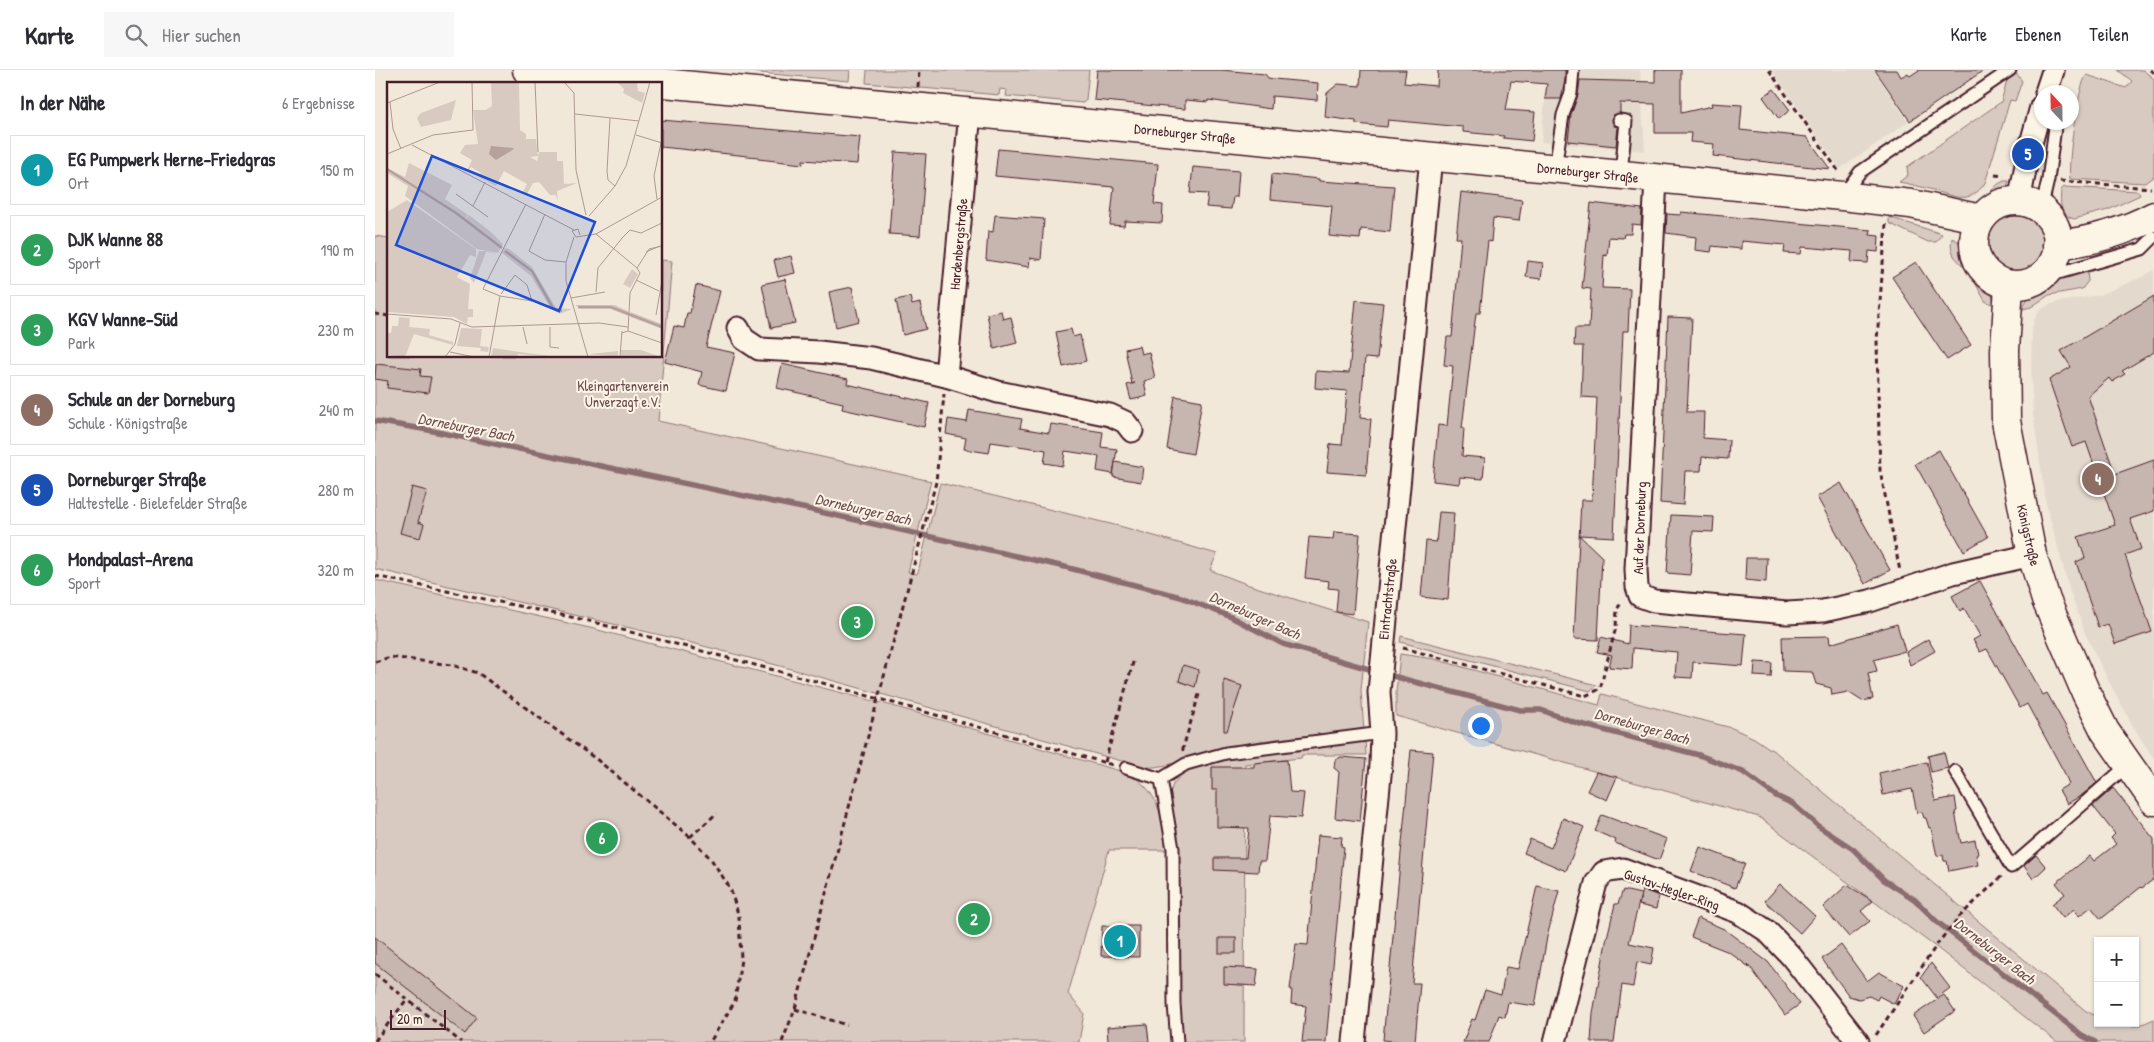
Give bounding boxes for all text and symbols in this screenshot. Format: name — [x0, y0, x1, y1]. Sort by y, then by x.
search box — [104, 12, 454, 57]
text: Karte — [25, 19, 74, 51]
icon: search — [122, 21, 150, 49]
text: Hier suchen — [162, 22, 241, 48]
text: Karte — [1951, 22, 1987, 47]
text: Ebenen — [2015, 22, 2061, 47]
text: Teilen — [2089, 22, 2129, 47]
inset map — [387, 82, 663, 358]
north arrow — [2034, 85, 2079, 130]
text: In der Nähe — [20, 88, 105, 117]
text: 6 Ergebnisse — [282, 92, 355, 114]
street label: Dorneburger Straße — [1133, 118, 1237, 149]
pin: 5 — [2012, 135, 2044, 173]
text: EG Pumpwerk Herne-Friedgras — [68, 146, 275, 172]
street label: Dorneburger Straße — [1536, 157, 1640, 188]
text: 1 — [34, 159, 40, 181]
text: 150 m — [320, 159, 354, 181]
text: Ort — [68, 172, 89, 194]
street label: Hardenbergstraße — [945, 197, 972, 291]
text: DJK Wanne 88 — [68, 226, 163, 252]
text: 2 — [33, 239, 41, 261]
text: 190 m — [321, 239, 354, 261]
text: Sport — [68, 252, 100, 274]
text: KGV Wanne-Süd — [68, 306, 177, 332]
text: 3 — [33, 319, 41, 341]
text: 230 m — [318, 319, 354, 341]
text: Park — [68, 332, 95, 354]
park label: Kleingartenverein Unverzagt e.V. — [577, 376, 669, 412]
text: Schule an der Dorneburg — [68, 386, 235, 412]
text: 4 — [34, 399, 40, 421]
text: 240 m — [319, 399, 354, 421]
water label: Dorneburger Bach — [416, 407, 517, 447]
text: Schule · Königstraße — [68, 412, 188, 434]
pin: 4 — [2082, 460, 2114, 498]
text: Dorneburger Straße — [68, 466, 206, 492]
text: 5 — [34, 479, 40, 501]
text: 280 m — [318, 479, 354, 501]
street label: Auf der Dorneburg — [1628, 481, 1651, 575]
water label: Dorneburger Bach — [813, 488, 914, 531]
text: Haltestelle · Bielefelder Straße — [68, 492, 247, 514]
street label: Königstraße — [2012, 502, 2045, 568]
text: Mondpalast-Arena — [68, 546, 193, 572]
street label: Eintrachtstraße — [1373, 557, 1402, 641]
text: 6 — [34, 559, 40, 581]
text: 320 m — [318, 559, 354, 581]
text: Sport — [68, 572, 100, 594]
water label: Dorneburger Bach — [1206, 586, 1305, 645]
pin: 3 — [841, 603, 873, 641]
water label: Dorneburger Bach — [1592, 703, 1693, 750]
your location — [1468, 713, 1494, 739]
pin: 6 — [586, 819, 618, 857]
street label: Gustav-Hegler-Ring — [1621, 864, 1722, 915]
pin: 2 — [958, 900, 990, 938]
water label: Dorneburger Bach — [1950, 913, 2041, 990]
pin: 1 — [1104, 922, 1136, 960]
map controls — [2094, 937, 2139, 1027]
button: + — [2094, 937, 2139, 982]
button: − — [2094, 982, 2139, 1027]
scale bar — [390, 1007, 446, 1030]
text: 20 m — [397, 1009, 423, 1028]

